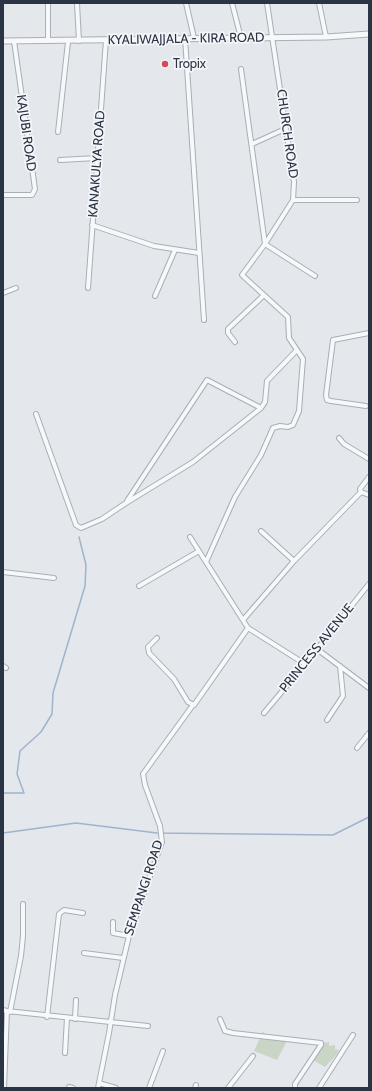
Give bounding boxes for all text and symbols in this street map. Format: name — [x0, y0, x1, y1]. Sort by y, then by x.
street label: KYALIWAJJALA - KIRA ROAD — [108, 30, 264, 48]
place label: Tropix — [173, 56, 206, 72]
marker: Tropix — [160, 59, 170, 69]
street label: CHURCH ROAD — [273, 88, 301, 180]
street label: KAJUBI ROAD — [13, 94, 39, 172]
street label: KANAKULYA ROAD — [85, 110, 109, 218]
street label: PRINCESS AVENUE — [277, 601, 357, 695]
street label: SEMPANGI ROAD — [121, 838, 167, 938]

